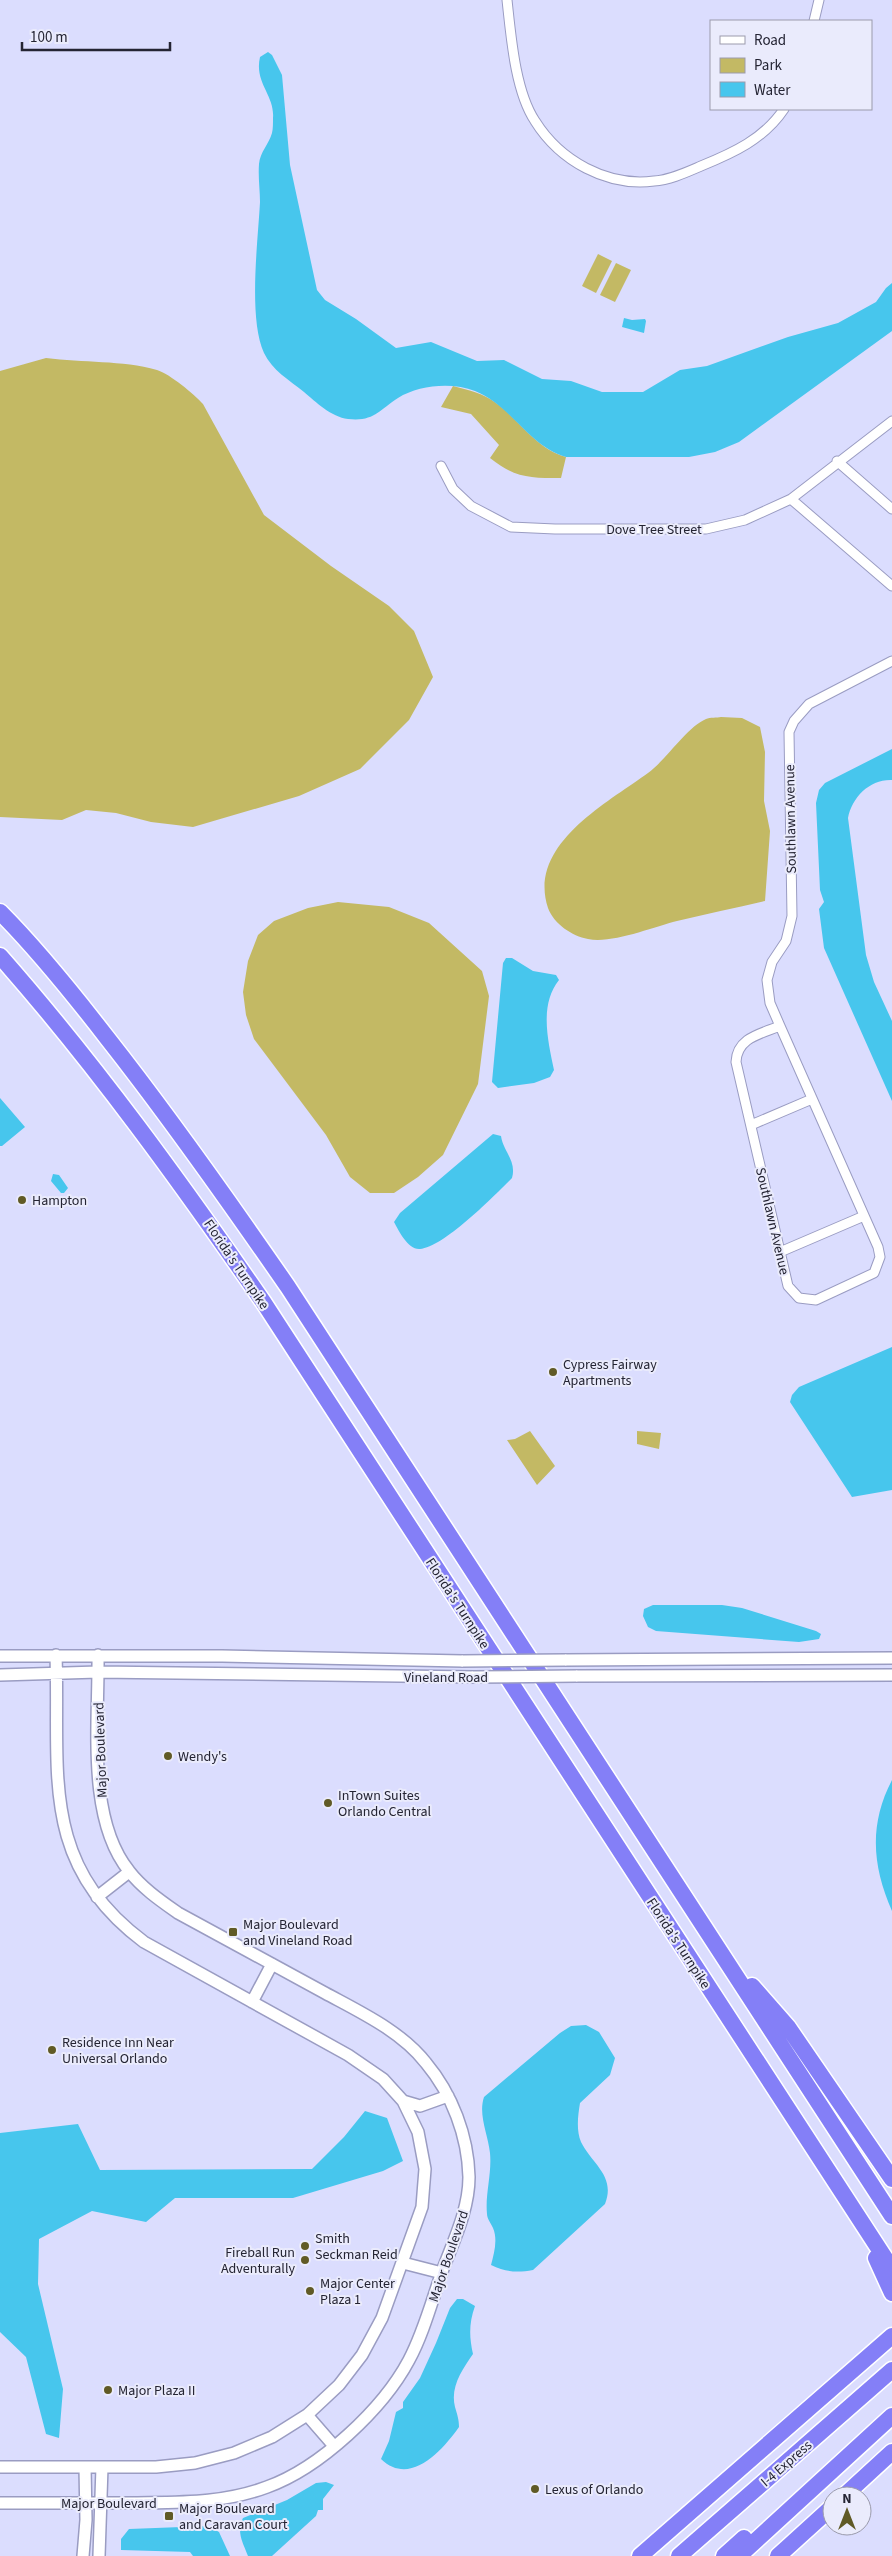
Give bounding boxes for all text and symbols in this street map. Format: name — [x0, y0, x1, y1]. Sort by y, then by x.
scale bar — [22, 20, 170, 52]
legend — [710, 20, 872, 110]
text: 100 m — [30, 27, 68, 48]
text: Road — [754, 30, 786, 51]
text: Park — [754, 55, 783, 76]
text: Water — [754, 80, 791, 101]
street label: Dove Tree Street — [606, 520, 702, 540]
street label: Southlawn Avenue — [780, 764, 802, 874]
street label: Southlawn Avenue — [750, 1166, 794, 1277]
place label: Hampton — [32, 1191, 87, 1211]
marker: Hampton — [16, 1194, 28, 1206]
street label: Florida's Turnpike — [199, 1215, 274, 1314]
place label: Cypress Fairway Apartments — [563, 1355, 657, 1391]
marker: Cypress Fairway Apartments — [547, 1366, 559, 1378]
street label: Florida's Turnpike — [420, 1554, 494, 1653]
street label: Vineland Road — [404, 1668, 488, 1688]
street label: Major Boulevard — [89, 1702, 113, 1798]
place label: Wendy's — [178, 1747, 227, 1767]
marker: Wendy's — [162, 1750, 174, 1762]
place label: InTown Suites Orlando Central — [338, 1786, 432, 1822]
marker: InTown Suites Orlando Central — [322, 1797, 334, 1809]
street label: Florida's Turnpike — [641, 1894, 715, 1993]
place label: Major Boulevard and Vineland Road — [243, 1915, 352, 1951]
marker: Major Boulevard and Vineland Road — [227, 1926, 239, 1938]
place label: Residence Inn Near Universal Orlando — [62, 2033, 174, 2069]
marker: Residence Inn Near Universal Orlando — [46, 2044, 58, 2056]
street label: Major Boulevard — [424, 2208, 474, 2305]
place label: Smith Seckman Reid — [315, 2229, 398, 2265]
marker: Smith Seckman Reid — [299, 2240, 311, 2252]
place label: Fireball Run Adventurally — [221, 2243, 295, 2279]
marker: Fireball Run Adventurally — [299, 2254, 311, 2266]
place label: Major Center Plaza 1 — [320, 2274, 395, 2310]
marker: Major Center Plaza 1 — [304, 2285, 316, 2297]
place label: Major Plaza II — [118, 2381, 195, 2401]
marker: Major Plaza II — [102, 2384, 114, 2396]
street label: I-4 Express — [757, 2436, 817, 2492]
place label: Lexus of Orlando — [545, 2480, 643, 2500]
marker: Lexus of Orlando — [529, 2483, 541, 2495]
north arrow — [822, 2486, 872, 2536]
text: N — [842, 2489, 852, 2509]
street label: Major Boulevard — [61, 2494, 157, 2514]
place label: Major Boulevard and Caravan Court — [179, 2499, 288, 2535]
marker: Major Boulevard and Caravan Court — [163, 2510, 175, 2522]

